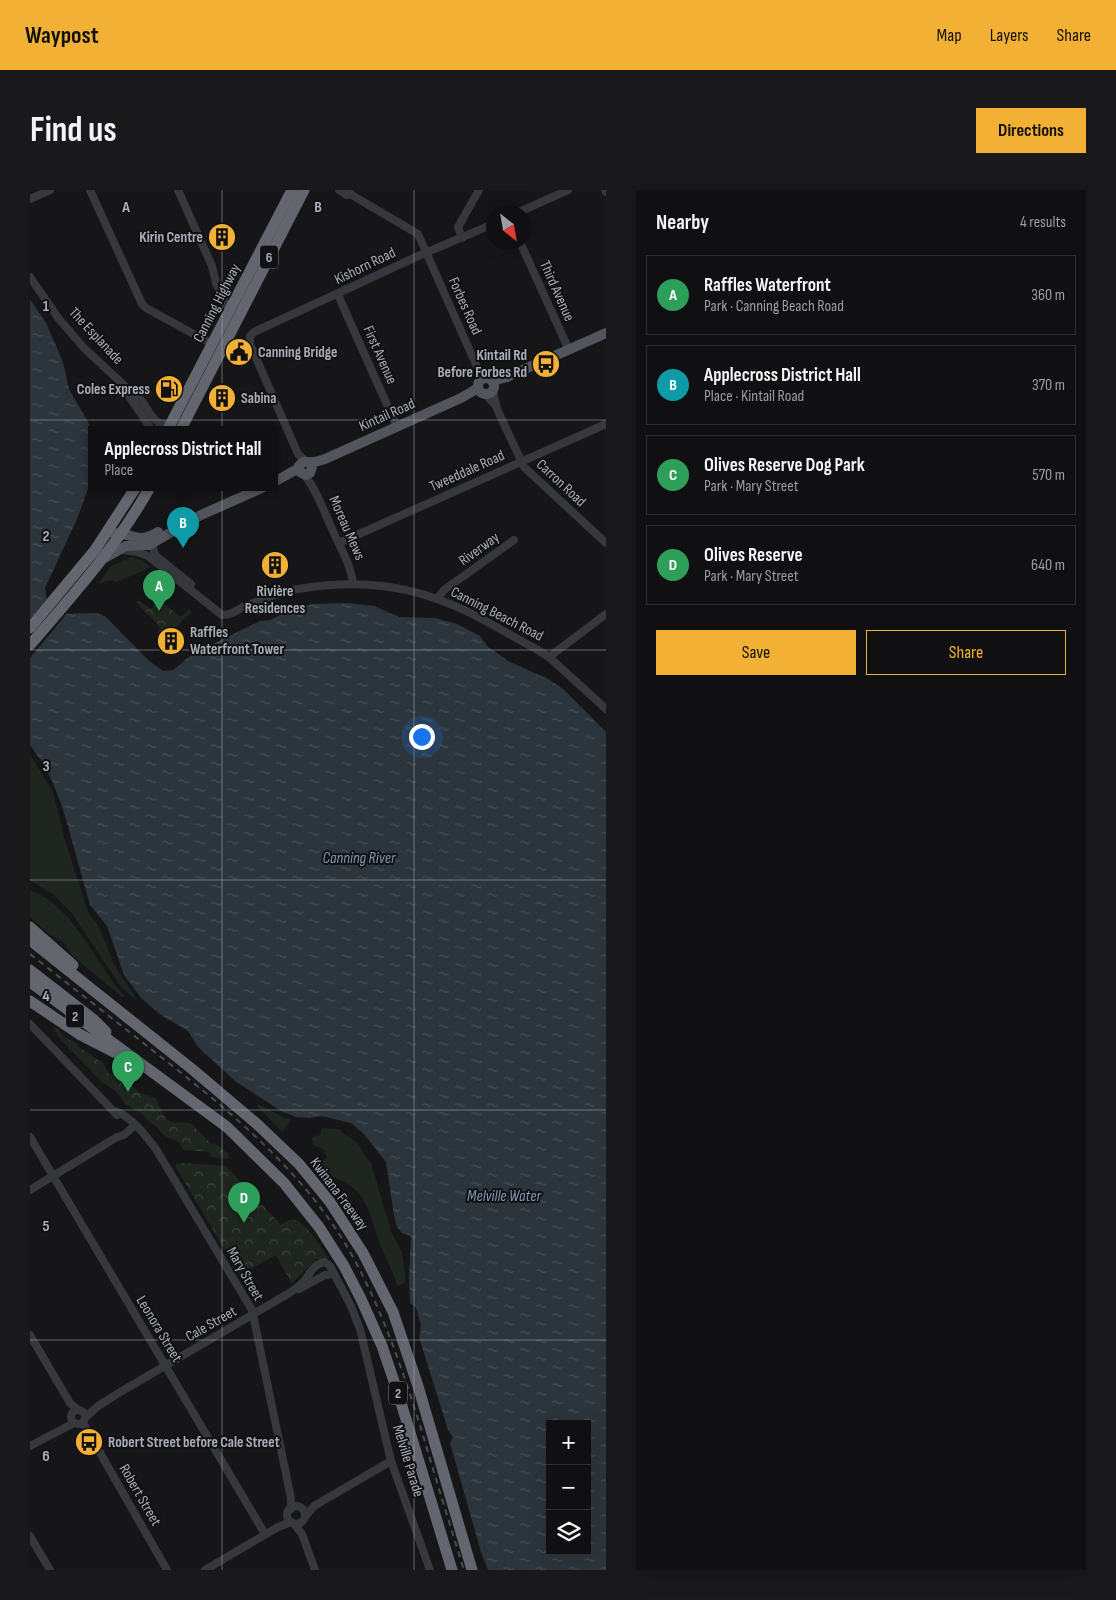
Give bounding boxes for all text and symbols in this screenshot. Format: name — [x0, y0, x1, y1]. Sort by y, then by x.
text: Waypost — [25, 21, 99, 50]
text: Map — [937, 25, 962, 46]
text: Layers — [990, 25, 1029, 46]
text: Share — [1057, 25, 1091, 46]
button: Directions — [976, 108, 1086, 153]
text: Find us — [30, 109, 117, 152]
text: A — [121, 198, 130, 217]
text: B — [314, 198, 322, 217]
north arrow — [486, 205, 531, 250]
text: Nearby — [656, 210, 709, 235]
text: 4 results — [1020, 213, 1066, 232]
building icon: Kirin Centre — [207, 222, 237, 252]
place label: Kirin Centre — [139, 228, 203, 247]
street label: Kishorn Road — [331, 243, 399, 289]
road number: 6 — [260, 246, 278, 268]
street label: Third Avenue — [535, 258, 579, 324]
street label: Canning Highway — [189, 260, 245, 346]
street label: Forbes Road — [444, 274, 486, 338]
text: Raffles Waterfront — [704, 274, 831, 297]
text: A — [669, 286, 677, 305]
text: 360 m — [1031, 286, 1065, 305]
text: 1 — [43, 297, 50, 316]
text: Park · Canning Beach Road — [704, 297, 844, 316]
street label: The Esplanade — [65, 303, 127, 369]
street label: First Avenue — [359, 323, 401, 387]
public building icon: Canning Bridge — [224, 337, 254, 367]
place label: Canning Bridge — [258, 343, 337, 362]
place label: Kintail Rd Before Forbes Rd — [437, 346, 527, 382]
bus stop icon: Kintail Rd Before Forbes Rd — [531, 349, 561, 379]
text: Applecross District Hall — [704, 364, 861, 387]
fuel station icon: Coles Express — [154, 374, 184, 404]
text: B — [669, 376, 677, 395]
text: 370 m — [1032, 376, 1065, 395]
place label: Coles Express — [77, 380, 150, 399]
building icon: Sabina — [207, 383, 237, 413]
text: Place · Kintail Road — [704, 387, 804, 406]
place label: Sabina — [241, 389, 276, 408]
street label: Kintail Road — [356, 394, 418, 436]
popup — [88, 426, 278, 491]
text: Applecross District Hall — [105, 438, 261, 461]
street label: Tweeddale Road — [426, 446, 508, 496]
text: Olives Reserve Dog Park — [704, 454, 865, 477]
street label: Carron Road — [532, 455, 590, 511]
text: Place — [105, 461, 133, 480]
text: C — [669, 466, 677, 485]
text: 570 m — [1032, 466, 1065, 485]
text: Park · Mary Street — [704, 477, 799, 496]
street label: Moreau Mews — [324, 493, 370, 563]
pin: B — [167, 507, 199, 548]
text: 2 — [42, 527, 50, 546]
street label: Riverway — [455, 528, 503, 570]
text: Olives Reserve — [704, 544, 803, 567]
building icon: Rivière Residences — [260, 550, 290, 580]
text: D — [669, 556, 677, 575]
text: 640 m — [1031, 556, 1065, 575]
text: Park · Mary Street — [704, 567, 799, 586]
pin: A — [143, 570, 175, 611]
place label: Rivière Residences — [245, 582, 305, 618]
street label: Canning Beach Road — [447, 582, 547, 646]
place label: Raffles Waterfront Tower — [190, 623, 285, 659]
building icon: Raffles Waterfront Tower — [156, 626, 186, 656]
button: Save — [656, 630, 856, 675]
button: Share — [866, 630, 1066, 675]
your location — [409, 724, 435, 750]
text: 3 — [42, 757, 50, 776]
water label: Canning River — [323, 849, 396, 868]
text: 4 — [42, 987, 50, 1006]
road number: 2 — [66, 1004, 84, 1028]
pin: C — [112, 1051, 144, 1092]
street label: Kwinana Freeway — [306, 1154, 373, 1234]
pin: D — [228, 1182, 260, 1223]
water label: Melville Water — [467, 1187, 541, 1206]
text: 5 — [42, 1217, 50, 1236]
street label: Mary Street — [222, 1244, 268, 1305]
street label: Leonora Street — [132, 1292, 186, 1366]
street label: Cale Street — [182, 1302, 240, 1346]
road number: 2 — [389, 1382, 407, 1404]
map controls — [546, 1420, 591, 1555]
button: + — [546, 1420, 591, 1465]
street label: Melville Parade — [388, 1423, 428, 1499]
bus stop icon: Robert Street before Cale Street — [74, 1427, 104, 1457]
place label: Robert Street before Cale Street — [108, 1433, 280, 1452]
text: 6 — [42, 1447, 50, 1466]
street label: Robert Street — [115, 1461, 166, 1530]
button: − — [546, 1465, 591, 1510]
button: layers — [546, 1510, 591, 1555]

